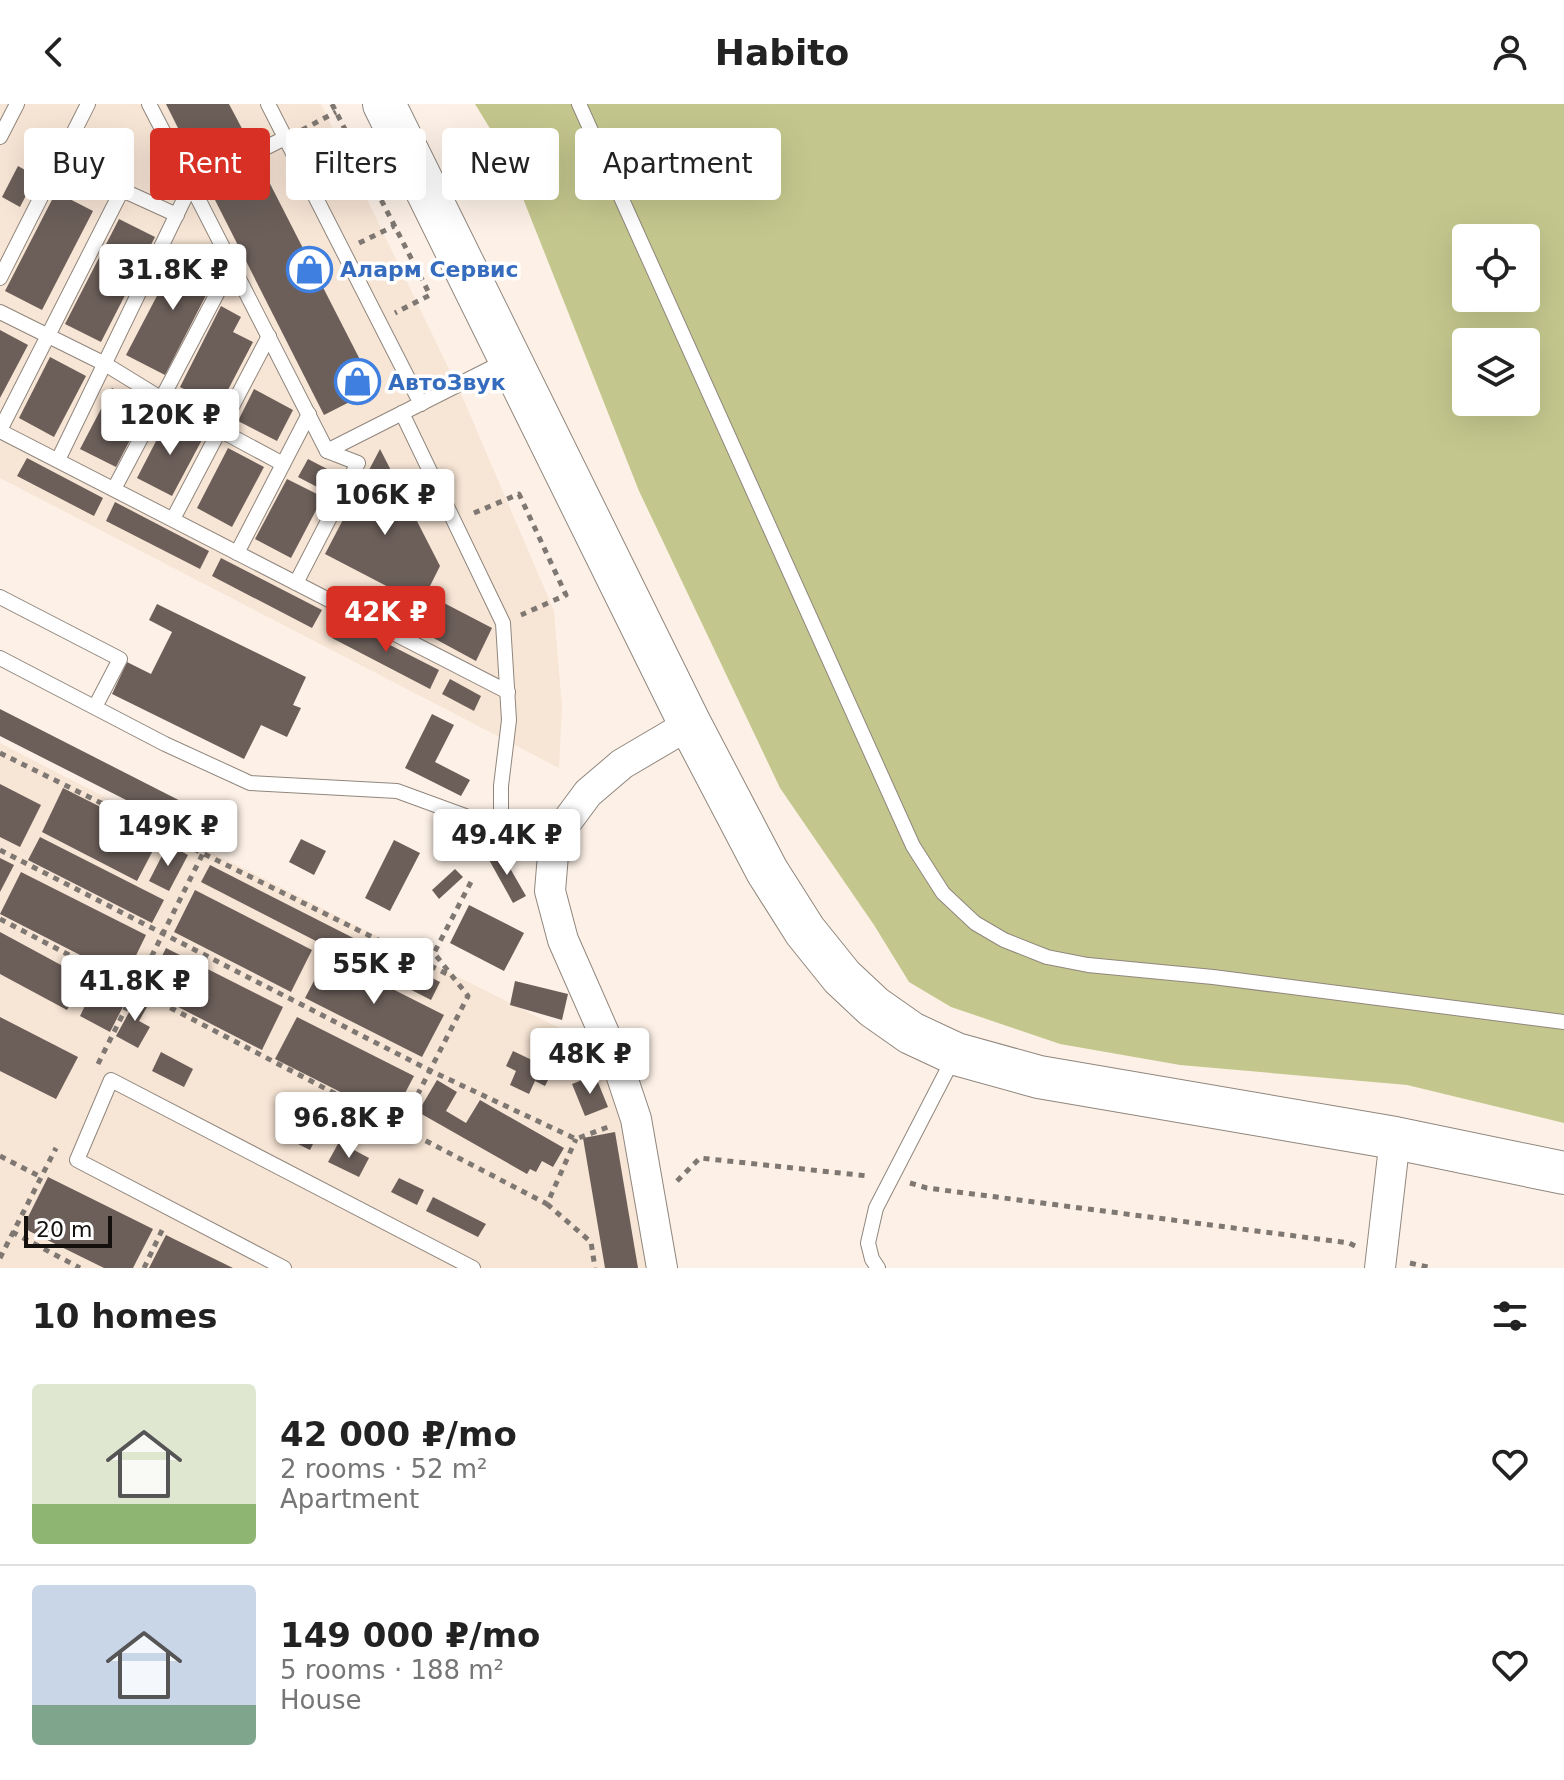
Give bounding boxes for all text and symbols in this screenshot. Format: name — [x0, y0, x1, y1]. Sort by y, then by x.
icon: back — [32, 30, 76, 74]
icon: person — [1488, 30, 1532, 74]
text: Habito — [715, 32, 849, 73]
chip: Buy — [24, 128, 134, 200]
chip: Rent — [150, 128, 270, 200]
chip: Filters — [286, 128, 426, 200]
chip: New — [442, 128, 559, 200]
chip: Apartment — [575, 128, 781, 200]
map controls — [1452, 224, 1540, 416]
button: locate — [1452, 224, 1540, 312]
pin: 31.8K ₽ — [99, 244, 247, 312]
shop icon: Аларм Сервис — [285, 245, 333, 293]
text: 31.8K ₽ — [117, 255, 229, 285]
place label: Аларм Сервис — [340, 257, 519, 282]
button: layers — [1452, 328, 1540, 416]
shop icon: АвтоЗвук — [333, 358, 381, 406]
place label: АвтоЗвук — [388, 370, 506, 395]
pin: 120K ₽ — [105, 389, 235, 457]
text: 120K ₽ — [119, 400, 221, 430]
pin: 106K ₽ — [320, 469, 450, 537]
text: 106K ₽ — [334, 480, 436, 510]
pin: 42K ₽ — [330, 586, 442, 654]
text: 42K ₽ — [344, 597, 428, 627]
pin: 149K ₽ — [103, 800, 233, 868]
pin: 49.4K ₽ — [433, 809, 581, 877]
text: 149K ₽ — [117, 811, 219, 841]
text: 49.4K ₽ — [451, 820, 563, 850]
pin: 55K ₽ — [318, 938, 430, 1006]
text: 55K ₽ — [332, 949, 416, 979]
pin: 41.8K ₽ — [61, 955, 209, 1023]
text: 41.8K ₽ — [79, 966, 191, 996]
pin: 48K ₽ — [534, 1028, 646, 1096]
text: 48K ₽ — [548, 1039, 632, 1069]
pin: 96.8K ₽ — [275, 1092, 423, 1160]
text: 96.8K ₽ — [293, 1103, 405, 1133]
scale bar — [24, 1212, 112, 1248]
text: 20 m — [36, 1217, 92, 1242]
icon: filters — [1488, 1294, 1532, 1338]
text: 10 homes — [32, 1296, 217, 1336]
text: 42 000 ₽/mo — [280, 1414, 517, 1454]
icon: home — [96, 1416, 192, 1512]
icon: heart — [1488, 1442, 1532, 1486]
text: 2 rooms · 52 m² — [280, 1454, 488, 1484]
text: Apartment — [280, 1484, 419, 1514]
text: 149 000 ₽/mo — [280, 1615, 540, 1655]
icon: home — [96, 1617, 192, 1713]
icon: heart — [1488, 1643, 1532, 1687]
text: 5 rooms · 188 m² — [280, 1655, 504, 1685]
text: House — [280, 1685, 361, 1715]

